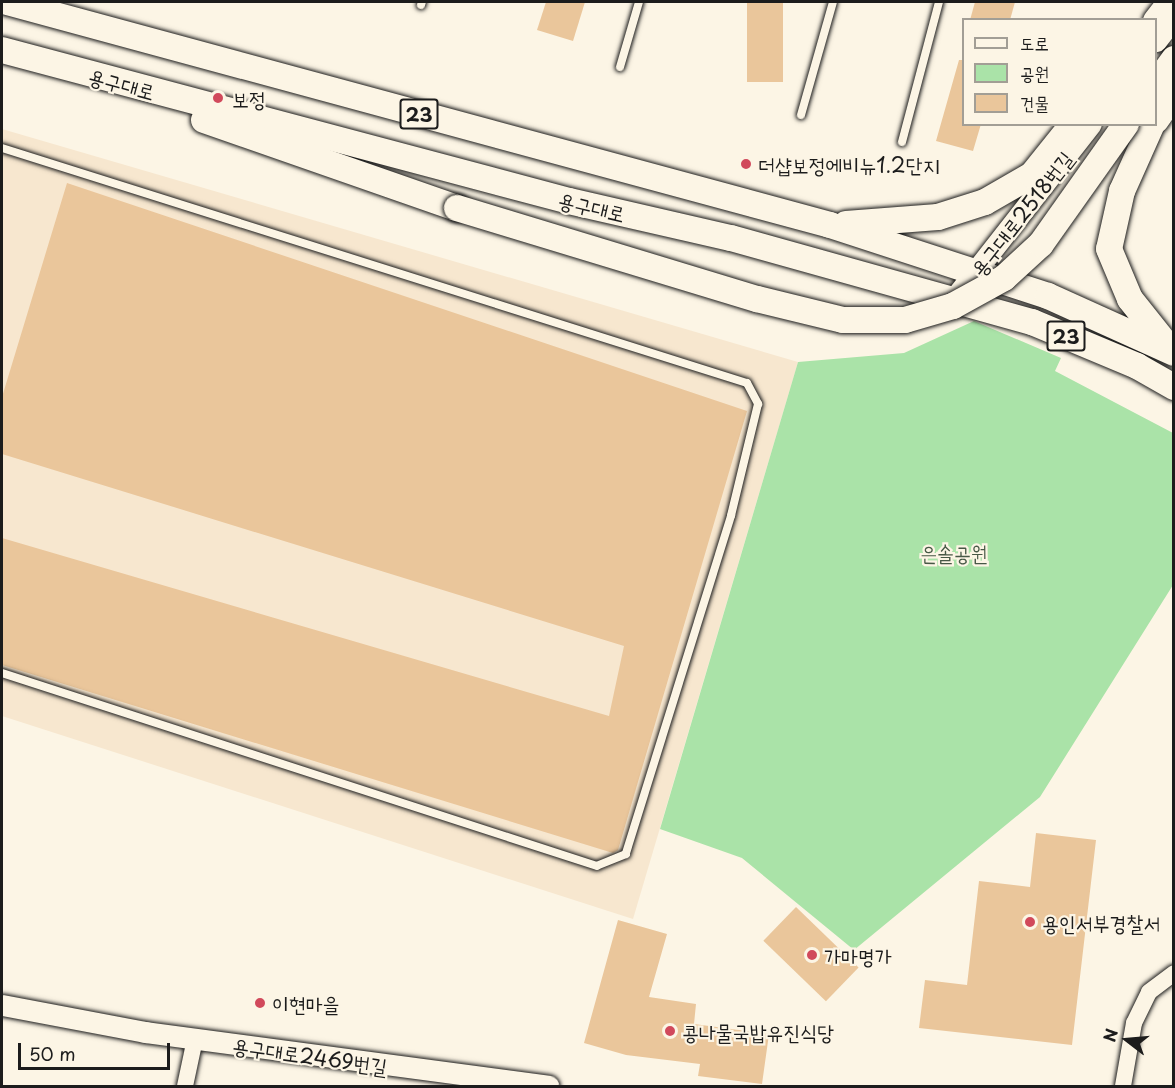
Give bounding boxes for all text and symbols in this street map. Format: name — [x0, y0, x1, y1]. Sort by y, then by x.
legend — [962, 18, 1157, 126]
text: 도로 — [1020, 29, 1049, 56]
text: 공원 — [1020, 59, 1049, 86]
street label: 용구대로 — [86, 62, 158, 104]
place label: 보정 — [232, 85, 266, 111]
marker: 보정 — [209, 89, 227, 107]
text: 건물 — [1020, 89, 1049, 116]
road number: 23 — [400, 97, 438, 131]
street label: 용구대로2518번길 — [964, 146, 1078, 280]
place label: 더샵보정에비뉴1.2단지 — [758, 151, 940, 177]
marker: 더샵보정에비뉴1.2단지 — [739, 157, 753, 171]
street label: 용구대로 — [556, 186, 628, 226]
road number: 23 — [1046, 319, 1086, 353]
park label: 은솔공원 — [920, 539, 988, 565]
place label: 용인서부경찰서 — [1042, 909, 1160, 935]
marker: 용인서부경찰서 — [1023, 915, 1037, 929]
place label: 가마명가 — [824, 942, 892, 968]
marker: 가마명가 — [805, 948, 819, 962]
place label: 이현마을 — [272, 990, 340, 1016]
marker: 이현마을 — [253, 996, 267, 1010]
north arrow — [1097, 1010, 1157, 1070]
place label: 콩나물국밥유진식당 — [682, 1018, 834, 1044]
marker: 콩나물국밥유진식당 — [663, 1024, 677, 1038]
text: N — [1096, 1026, 1123, 1044]
scale bar — [21, 1031, 172, 1069]
street label: 용구대로2469번길 — [231, 1032, 389, 1078]
text: 50 m — [29, 1040, 76, 1067]

